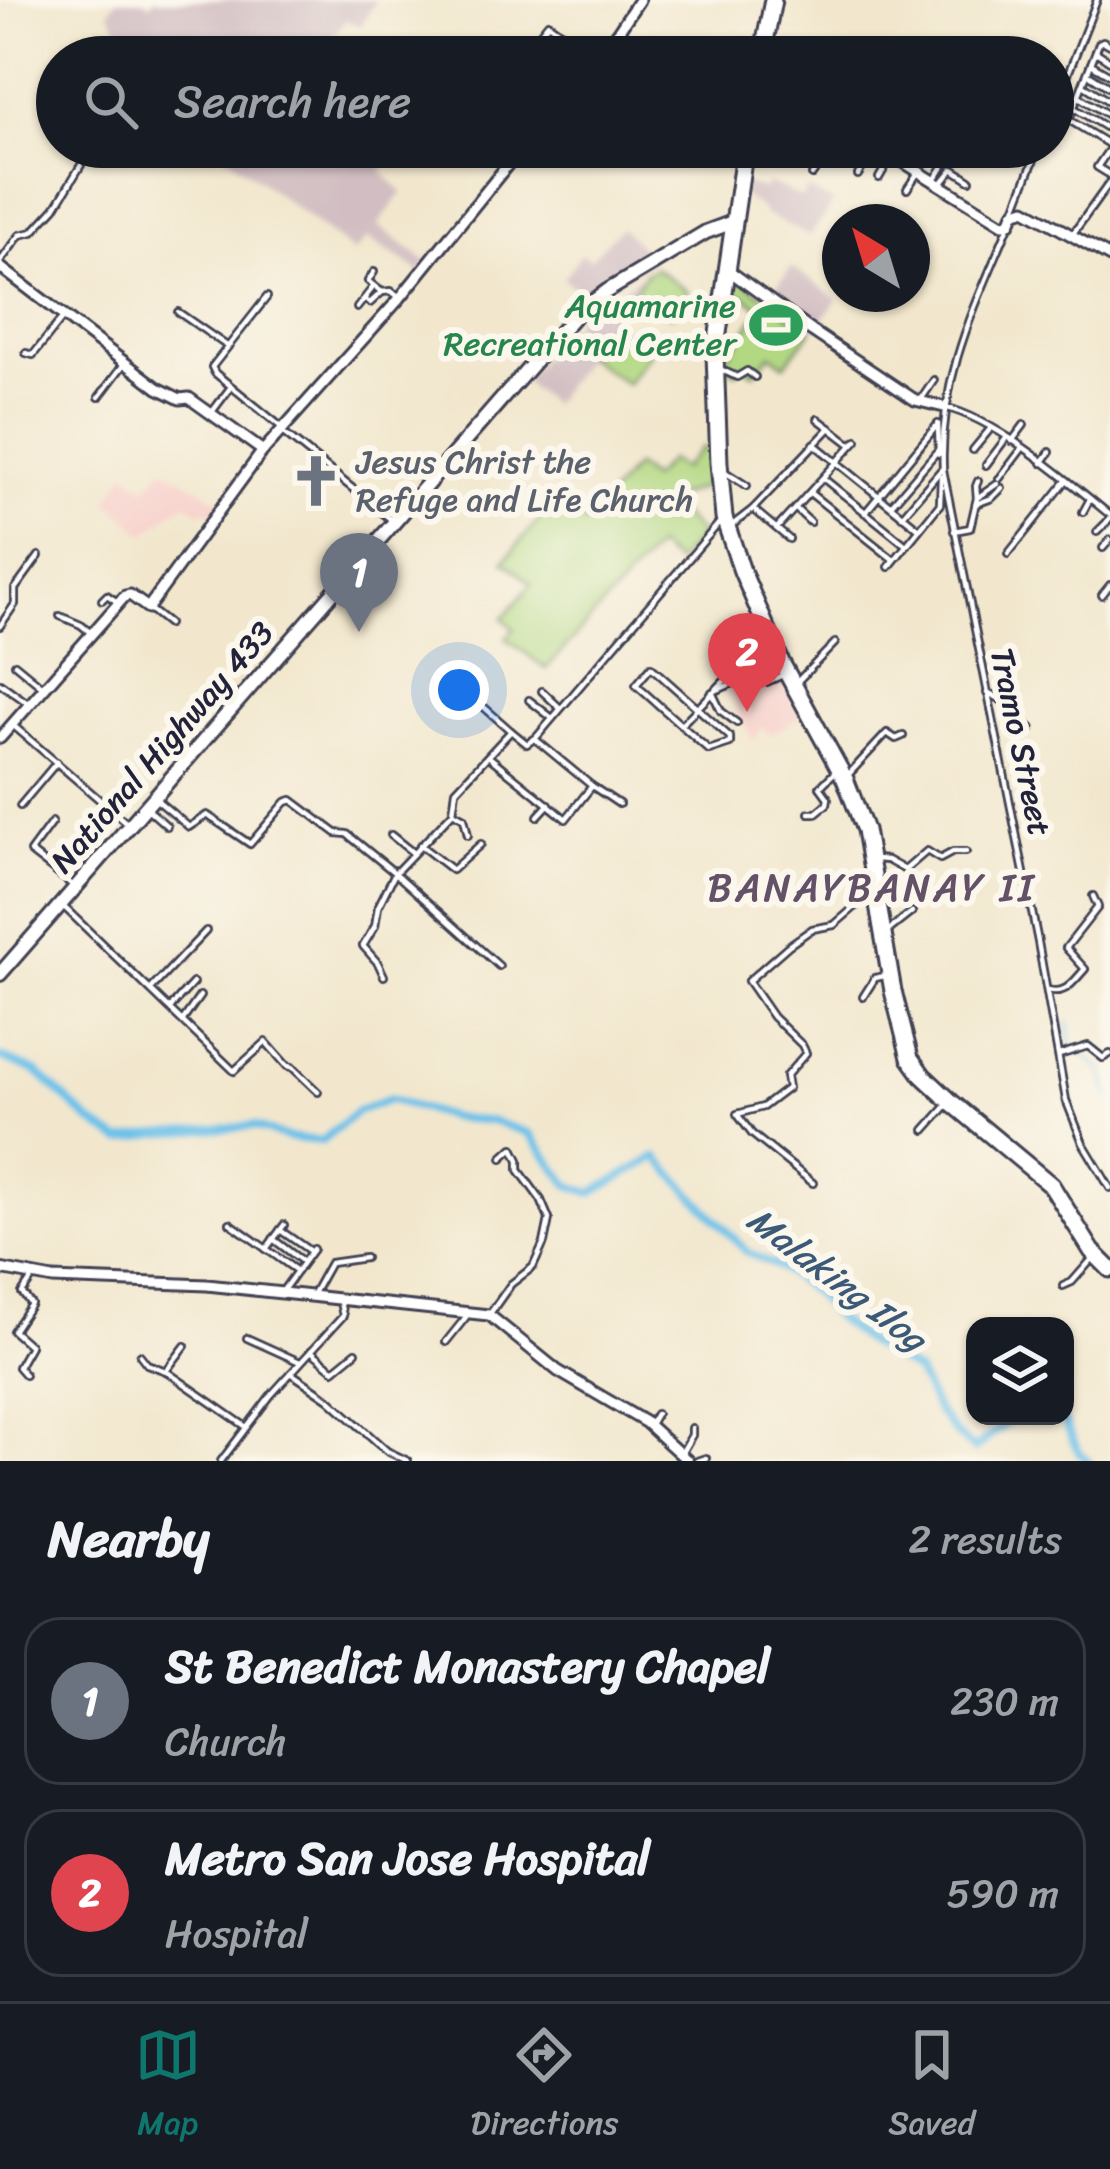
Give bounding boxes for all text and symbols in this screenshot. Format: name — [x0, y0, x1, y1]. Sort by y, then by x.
search box — [36, 36, 1074, 168]
text: Search here — [174, 62, 411, 142]
icon: search — [78, 69, 144, 135]
north arrow — [822, 204, 930, 312]
place label: Aquamarine Recreational Center — [444, 277, 738, 373]
sports icon: Aquamarine Recreational Center — [747, 296, 805, 354]
place label: Jesus Christ the Refuge and Life Church — [355, 433, 693, 529]
church icon: Jesus Christ the Refuge and Life Church — [287, 452, 345, 510]
pin: 1 — [320, 533, 398, 632]
street label: National Highway 433 — [35, 607, 289, 887]
pin: 2 — [708, 613, 786, 712]
street label: Tramo Street — [973, 643, 1069, 841]
your location — [429, 660, 489, 720]
district label: BANAYBANAY II — [708, 853, 1036, 922]
water label: Malaking Ilog — [733, 1189, 944, 1370]
map controls — [966, 1317, 1074, 1425]
button: layers — [966, 1317, 1074, 1425]
text: Nearby — [48, 1494, 209, 1584]
text: 2 results — [908, 1505, 1062, 1574]
text: St Benedict Monastery Chapel — [165, 1627, 770, 1707]
text: 1 — [82, 1667, 98, 1736]
text: 230 m — [950, 1667, 1059, 1736]
text: Church — [165, 1707, 287, 1776]
text: Metro San Jose Hospital — [165, 1819, 650, 1899]
text: 2 — [79, 1859, 101, 1928]
text: 590 m — [946, 1859, 1059, 1928]
text: Hospital — [165, 1899, 308, 1968]
tab: Map — [135, 2022, 201, 2152]
tab: Directions — [471, 2022, 618, 2152]
tab: Saved — [888, 2022, 975, 2152]

